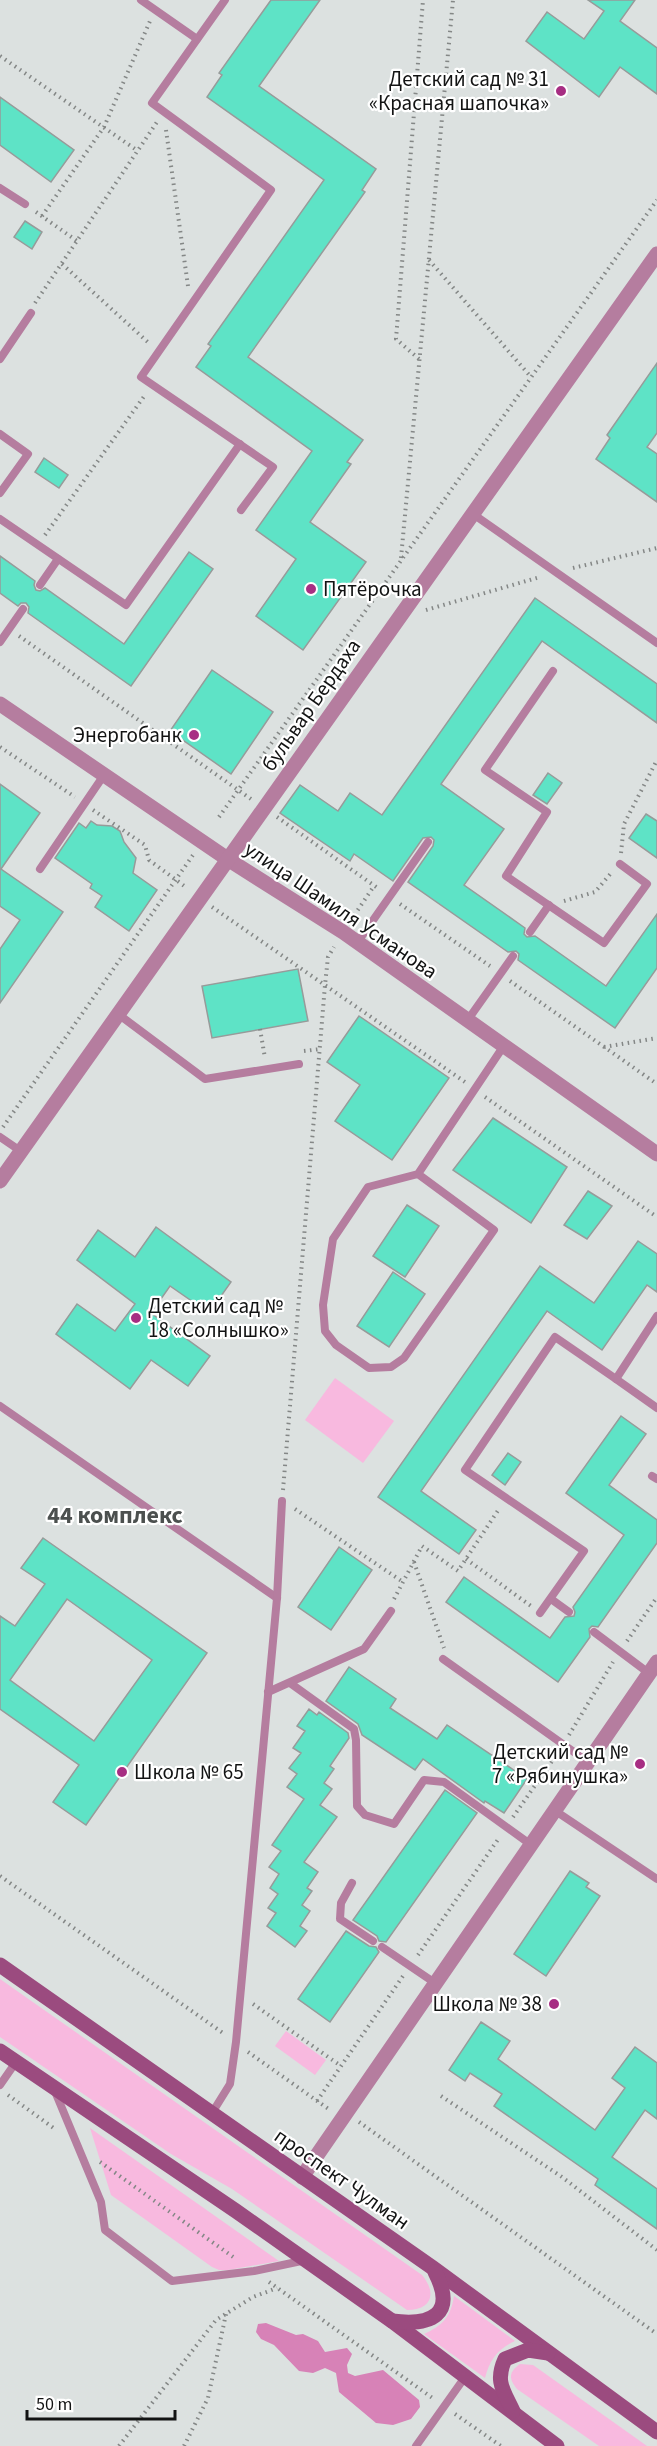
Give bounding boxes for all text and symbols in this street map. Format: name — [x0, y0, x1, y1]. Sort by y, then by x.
place label: Детский сад № 31 «Красная шапочка» — [369, 64, 549, 118]
marker: Детский сад № 31 «Красная шапочка» — [554, 84, 568, 98]
place label: Пятёрочка — [323, 574, 422, 604]
marker: Пятёрочка — [304, 582, 318, 596]
street label: бульвар Бердаха — [254, 633, 368, 777]
place label: Энергобанк — [73, 720, 183, 750]
marker: Энергобанк — [187, 728, 201, 742]
street label: улица Шамиля Усманова — [238, 834, 444, 986]
place label: Детский сад № 18 «Солнышко» — [148, 1291, 289, 1345]
marker: Детский сад № 18 «Солнышко» — [129, 1311, 143, 1325]
district label: 44 комплекс — [47, 1498, 183, 1533]
place label: Детский сад № 7 «Рябинушка» — [492, 1737, 628, 1791]
place label: Школа № 65 — [134, 1757, 244, 1787]
marker: Детский сад № 7 «Рябинушка» — [633, 1757, 647, 1771]
marker: Школа № 65 — [115, 1765, 129, 1779]
place label: Школа № 38 — [432, 1989, 542, 2019]
marker: Школа № 38 — [547, 1997, 561, 2011]
street label: проспект Чулман — [268, 2121, 416, 2237]
scale bar — [27, 2383, 176, 2421]
text: 50 m — [36, 2392, 72, 2417]

